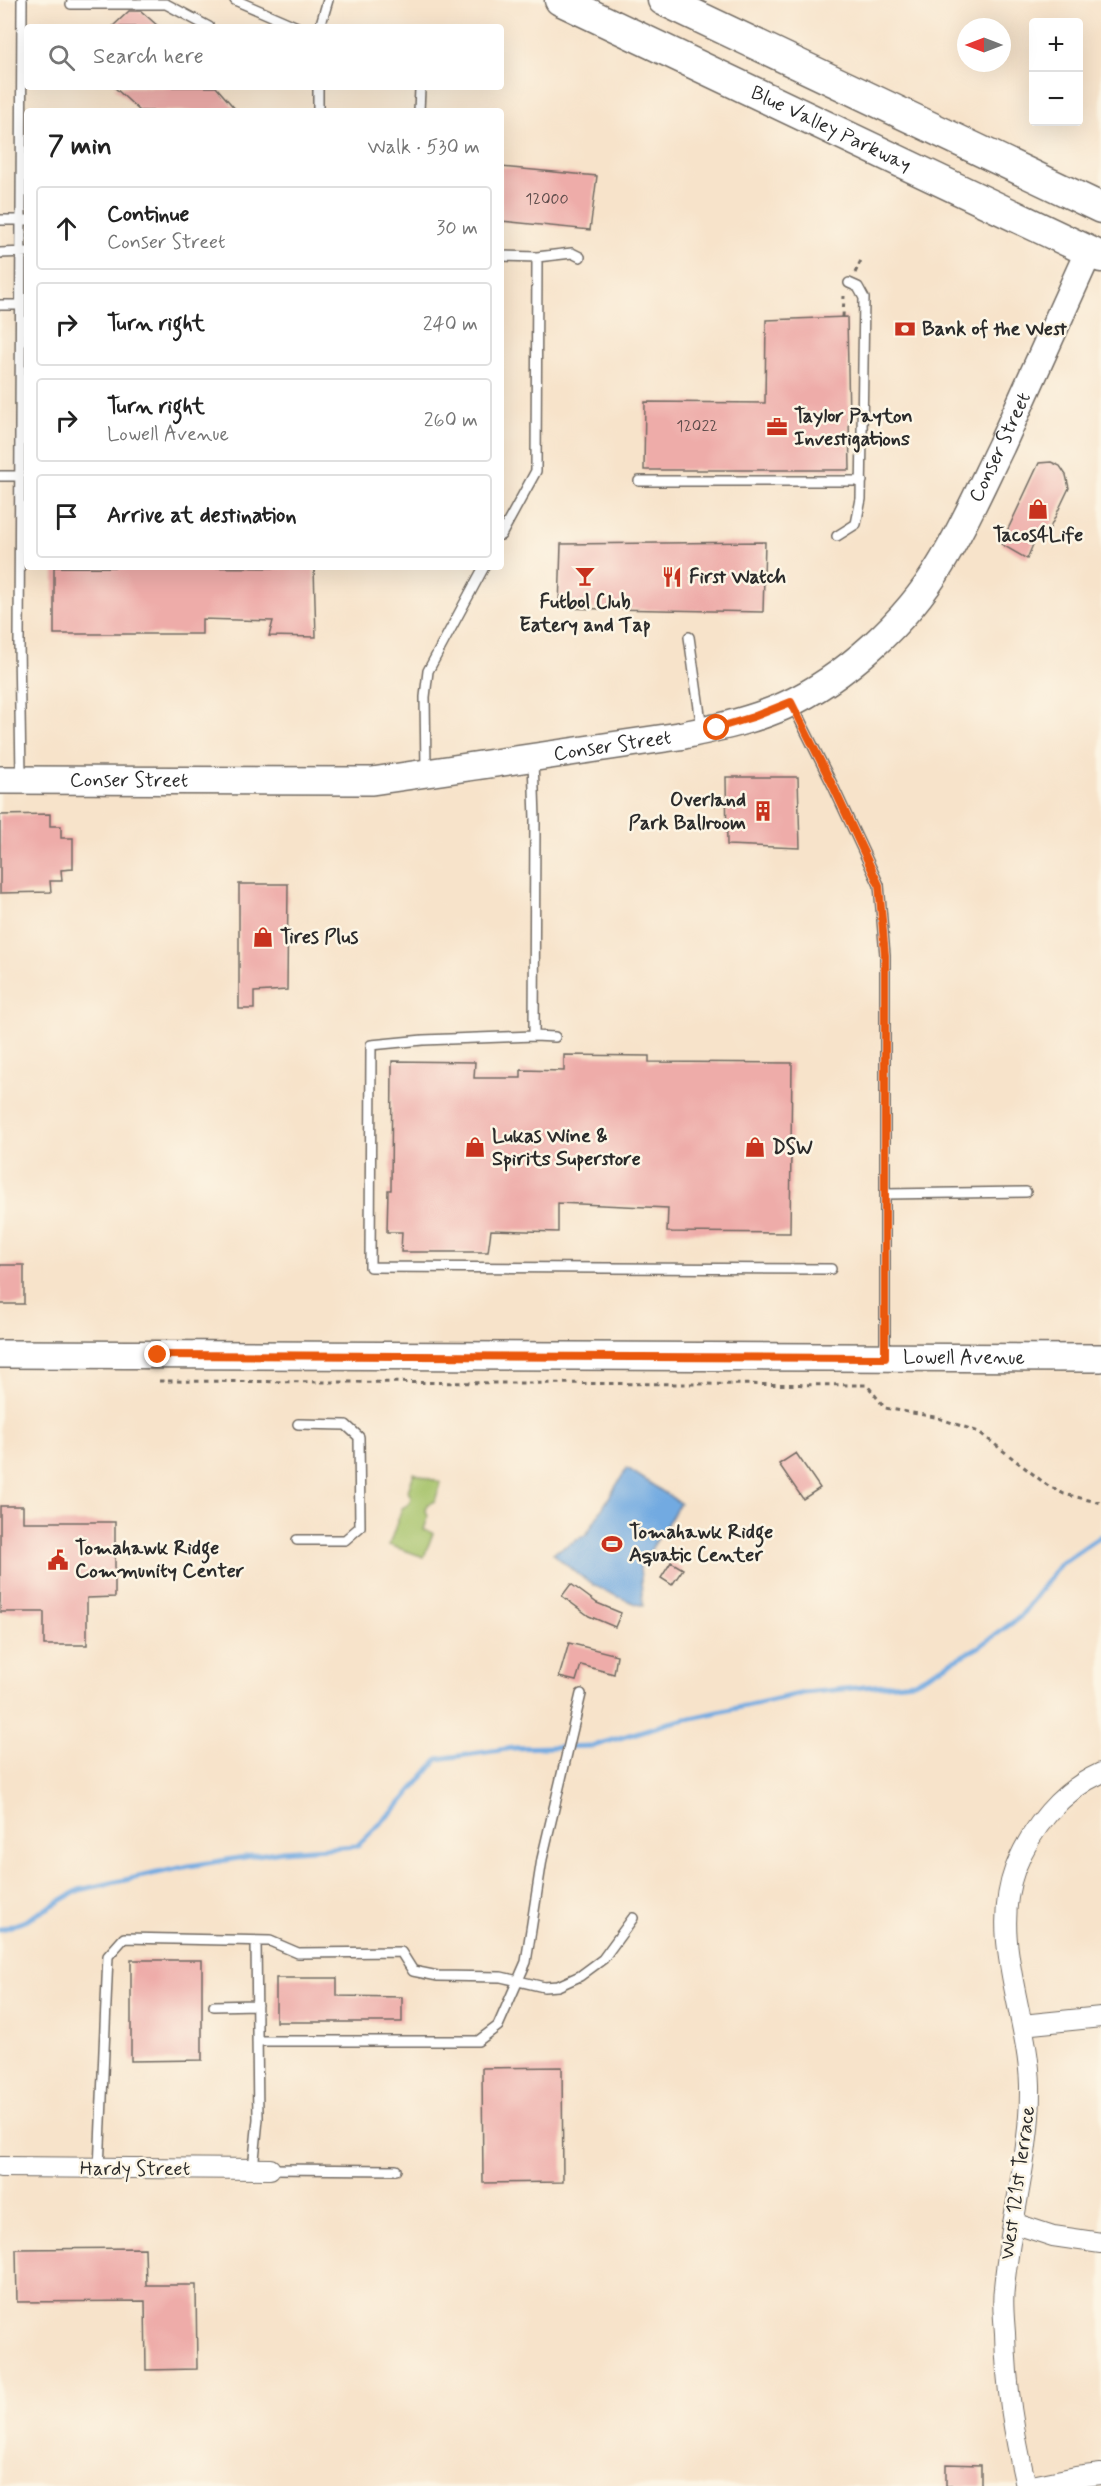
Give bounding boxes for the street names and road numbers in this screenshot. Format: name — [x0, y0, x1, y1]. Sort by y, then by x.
street label: Blue Valley Parkway — [746, 79, 916, 178]
street label: Conser Street — [963, 388, 1037, 507]
street label: Conser Street — [552, 724, 673, 768]
street label: Conser Street — [70, 767, 188, 794]
street label: Lowell Avenue — [903, 1344, 1025, 1371]
street label: West 121st Terrace — [994, 2104, 1042, 2262]
street label: Hardy Street — [80, 2156, 190, 2183]

